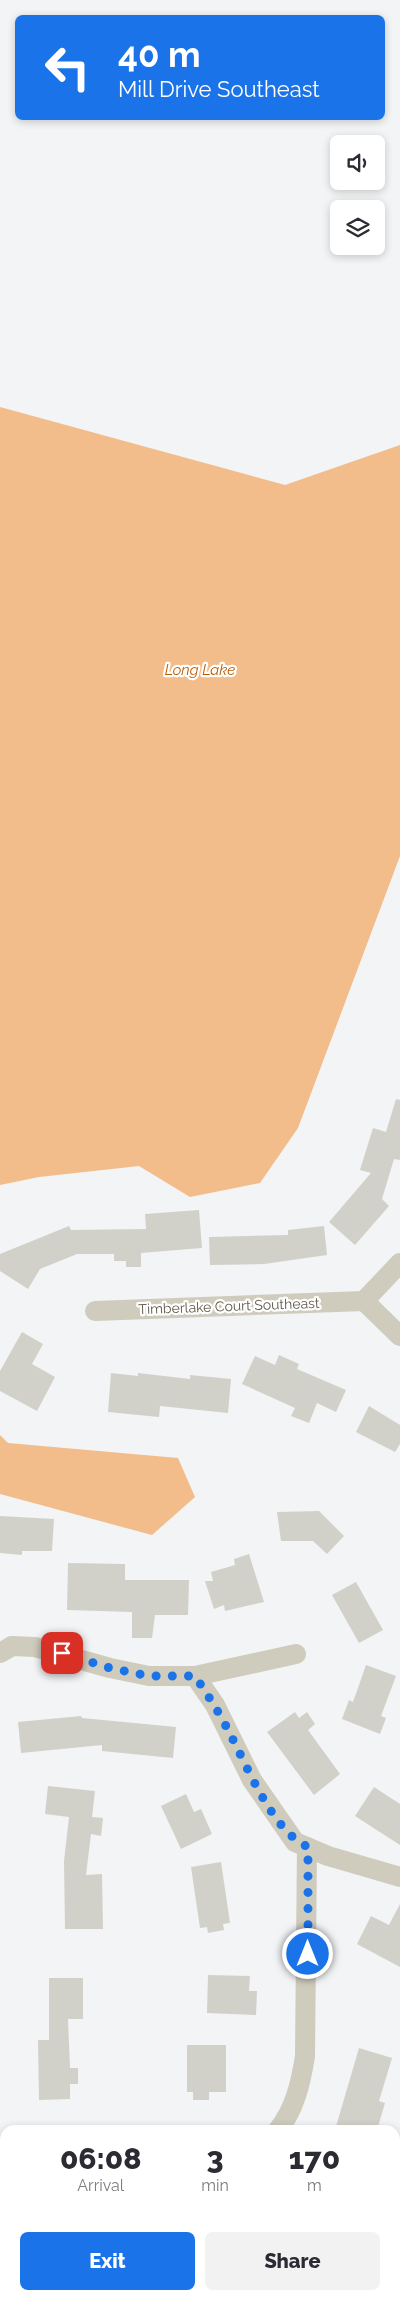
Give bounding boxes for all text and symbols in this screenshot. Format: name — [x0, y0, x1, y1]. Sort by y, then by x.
text: 40 m — [118, 34, 200, 75]
icon: left — [35, 35, 100, 100]
text: Mill Drive Southeast — [118, 76, 320, 102]
map controls — [330, 135, 385, 255]
button: sound — [330, 135, 385, 190]
button: layers — [330, 200, 385, 255]
water label: Long Lake — [165, 661, 235, 679]
street label: Timberlake Court Southeast — [138, 1295, 320, 1317]
pin — [41, 1632, 83, 1674]
icon: arrive — [48, 1639, 76, 1667]
position arrow — [281, 1927, 333, 1979]
text: 06:08 — [60, 2141, 141, 2176]
text: 3 — [207, 2141, 224, 2176]
text: 170 — [289, 2141, 340, 2176]
text: Arrival — [77, 2176, 124, 2195]
text: min — [201, 2176, 229, 2195]
text: m — [307, 2176, 322, 2195]
button: Exit — [20, 2232, 195, 2290]
button: Share — [205, 2232, 380, 2290]

